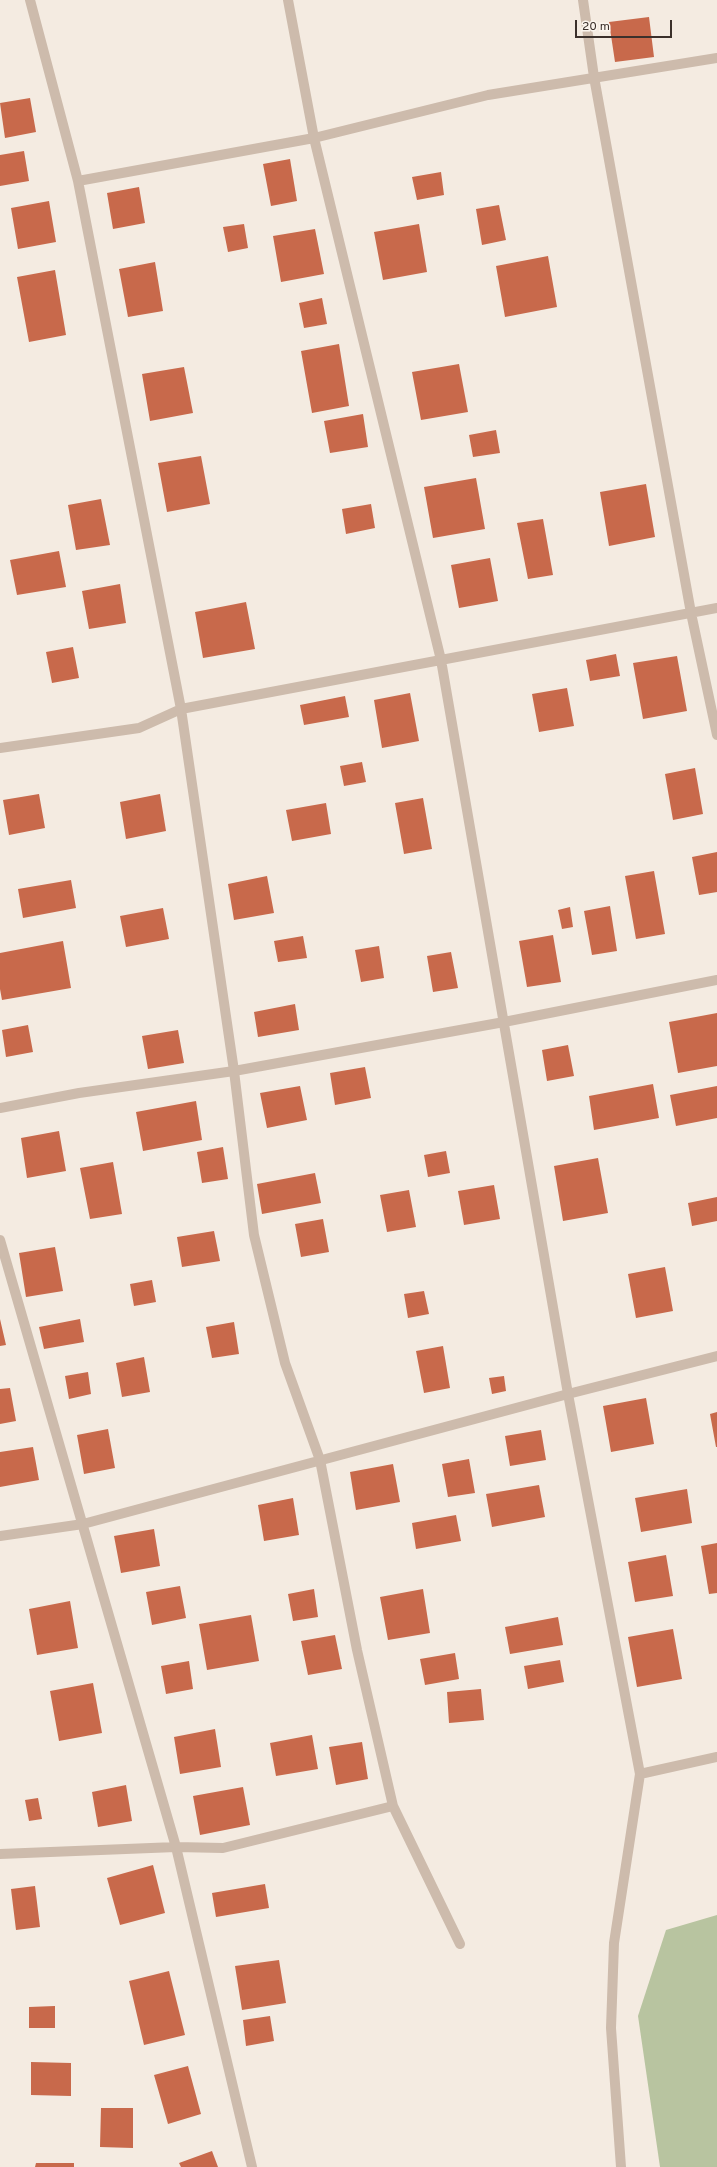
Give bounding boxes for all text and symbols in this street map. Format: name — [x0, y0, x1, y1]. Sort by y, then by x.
scale bar — [577, 12, 674, 38]
text: 20 m — [582, 19, 610, 35]

